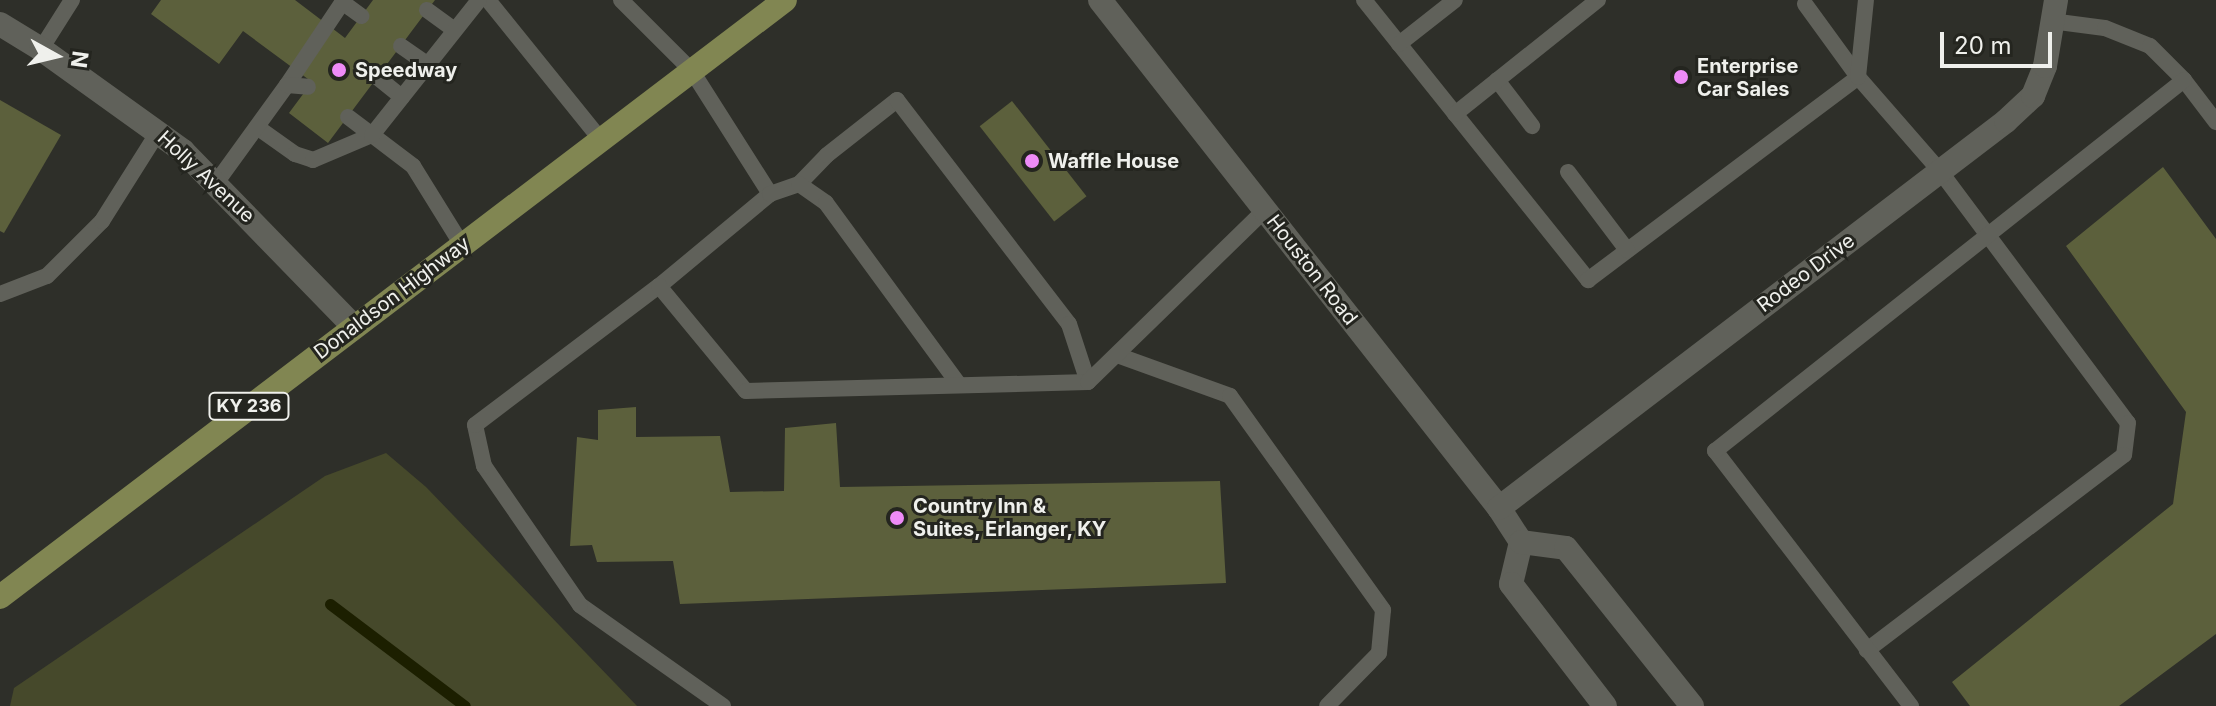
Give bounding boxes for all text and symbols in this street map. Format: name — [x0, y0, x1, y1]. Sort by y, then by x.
north arrow — [16, 16, 96, 96]
scale bar — [1944, 16, 2056, 66]
text: 20 m — [1954, 31, 2012, 60]
text: N — [66, 49, 94, 69]
place label: Enterprise Car Sales — [1697, 54, 1798, 101]
place label: Speedway — [355, 58, 457, 82]
marker: Speedway — [330, 61, 348, 79]
marker: Enterprise Car Sales — [1672, 68, 1690, 86]
street label: Holly Avenue — [153, 126, 259, 228]
place label: Waffle House — [1048, 149, 1179, 173]
marker: Waffle House — [1023, 152, 1041, 170]
street label: Houston Road — [1262, 210, 1362, 330]
street label: Rodeo Drive — [1753, 229, 1859, 317]
street label: Donaldson Highway — [309, 232, 475, 364]
road number: KY 236 — [207, 392, 291, 420]
place label: Country Inn & Suites, Erlanger, KY — [913, 494, 1108, 541]
marker: Country Inn & Suites, Erlanger, KY — [888, 509, 906, 527]

